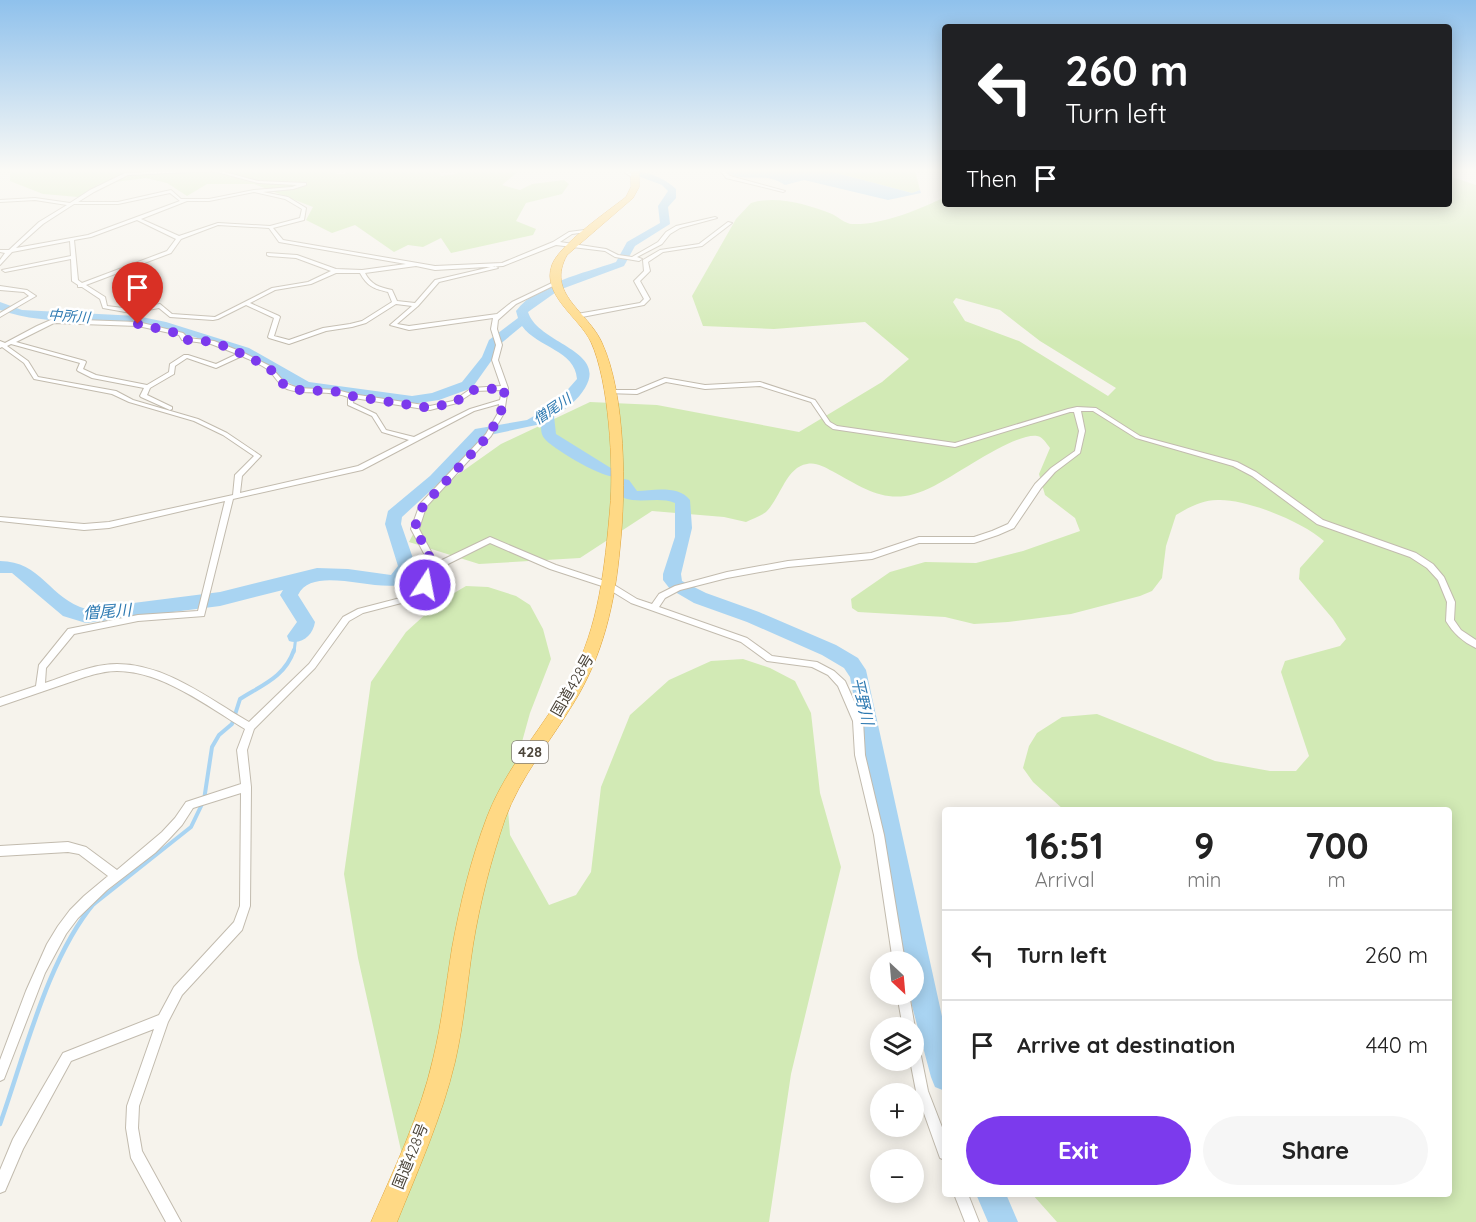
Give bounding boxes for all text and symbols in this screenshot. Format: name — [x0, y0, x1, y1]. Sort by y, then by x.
text: 260 m — [1065, 44, 1188, 97]
icon: left — [966, 48, 1044, 126]
text: Turn left — [1065, 96, 1167, 130]
icon: arrive — [1029, 162, 1062, 195]
text: Then — [966, 165, 1017, 193]
pin — [112, 262, 163, 324]
icon: arrive — [121, 271, 154, 304]
water label: 中所川 — [47, 306, 93, 327]
water label: 僧尾川 — [530, 389, 576, 428]
position arrow — [393, 553, 457, 617]
water label: 僧尾川 — [82, 599, 134, 623]
street label: 国道428号 — [546, 650, 598, 720]
water label: 平野川 — [848, 675, 879, 729]
road number: 428 — [512, 741, 548, 763]
text: 16:51 — [1025, 823, 1104, 868]
text: 9 — [1194, 823, 1214, 868]
text: 700 — [1305, 823, 1369, 868]
text: Arrival — [1035, 867, 1095, 892]
text: min — [1187, 867, 1221, 892]
text: m — [1328, 867, 1346, 892]
icon: left — [966, 939, 999, 972]
text: Turn left — [1017, 941, 1107, 969]
text: 260 m — [1365, 941, 1428, 969]
north arrow — [870, 951, 924, 1005]
map controls — [870, 951, 924, 1203]
button: layers — [870, 1017, 924, 1071]
icon: arrive — [966, 1029, 999, 1062]
text: Arrive at destination — [1017, 1031, 1235, 1059]
text: 440 m — [1366, 1031, 1428, 1059]
button: + — [870, 1083, 924, 1137]
button: Exit — [966, 1116, 1191, 1185]
button: Share — [1203, 1116, 1428, 1185]
street label: 国道428号 — [388, 1120, 432, 1192]
button: − — [870, 1149, 924, 1203]

